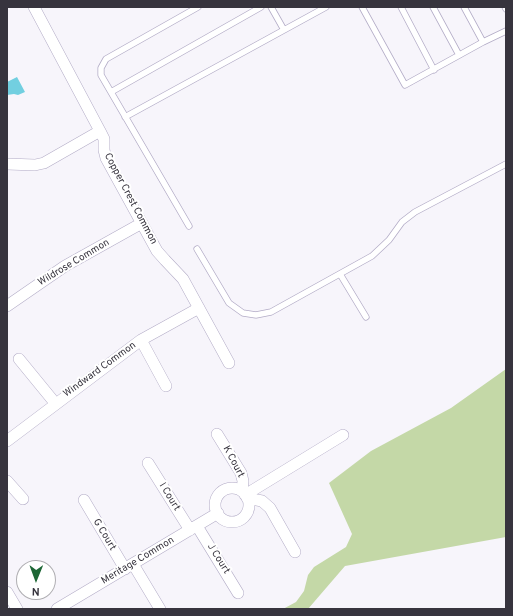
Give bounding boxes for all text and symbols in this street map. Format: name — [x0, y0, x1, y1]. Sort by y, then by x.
street label: Copper Crest Common — [101, 151, 159, 247]
street label: Wildrose Common — [36, 237, 112, 289]
street label: Windward Common — [61, 340, 139, 400]
street label: K Court — [220, 444, 246, 480]
street label: I Court — [156, 481, 182, 513]
street label: G Court — [90, 517, 118, 553]
street label: Meritage Common — [99, 535, 177, 587]
street label: J Court — [204, 542, 232, 576]
north arrow — [16, 560, 56, 600]
text: N — [32, 584, 40, 598]

